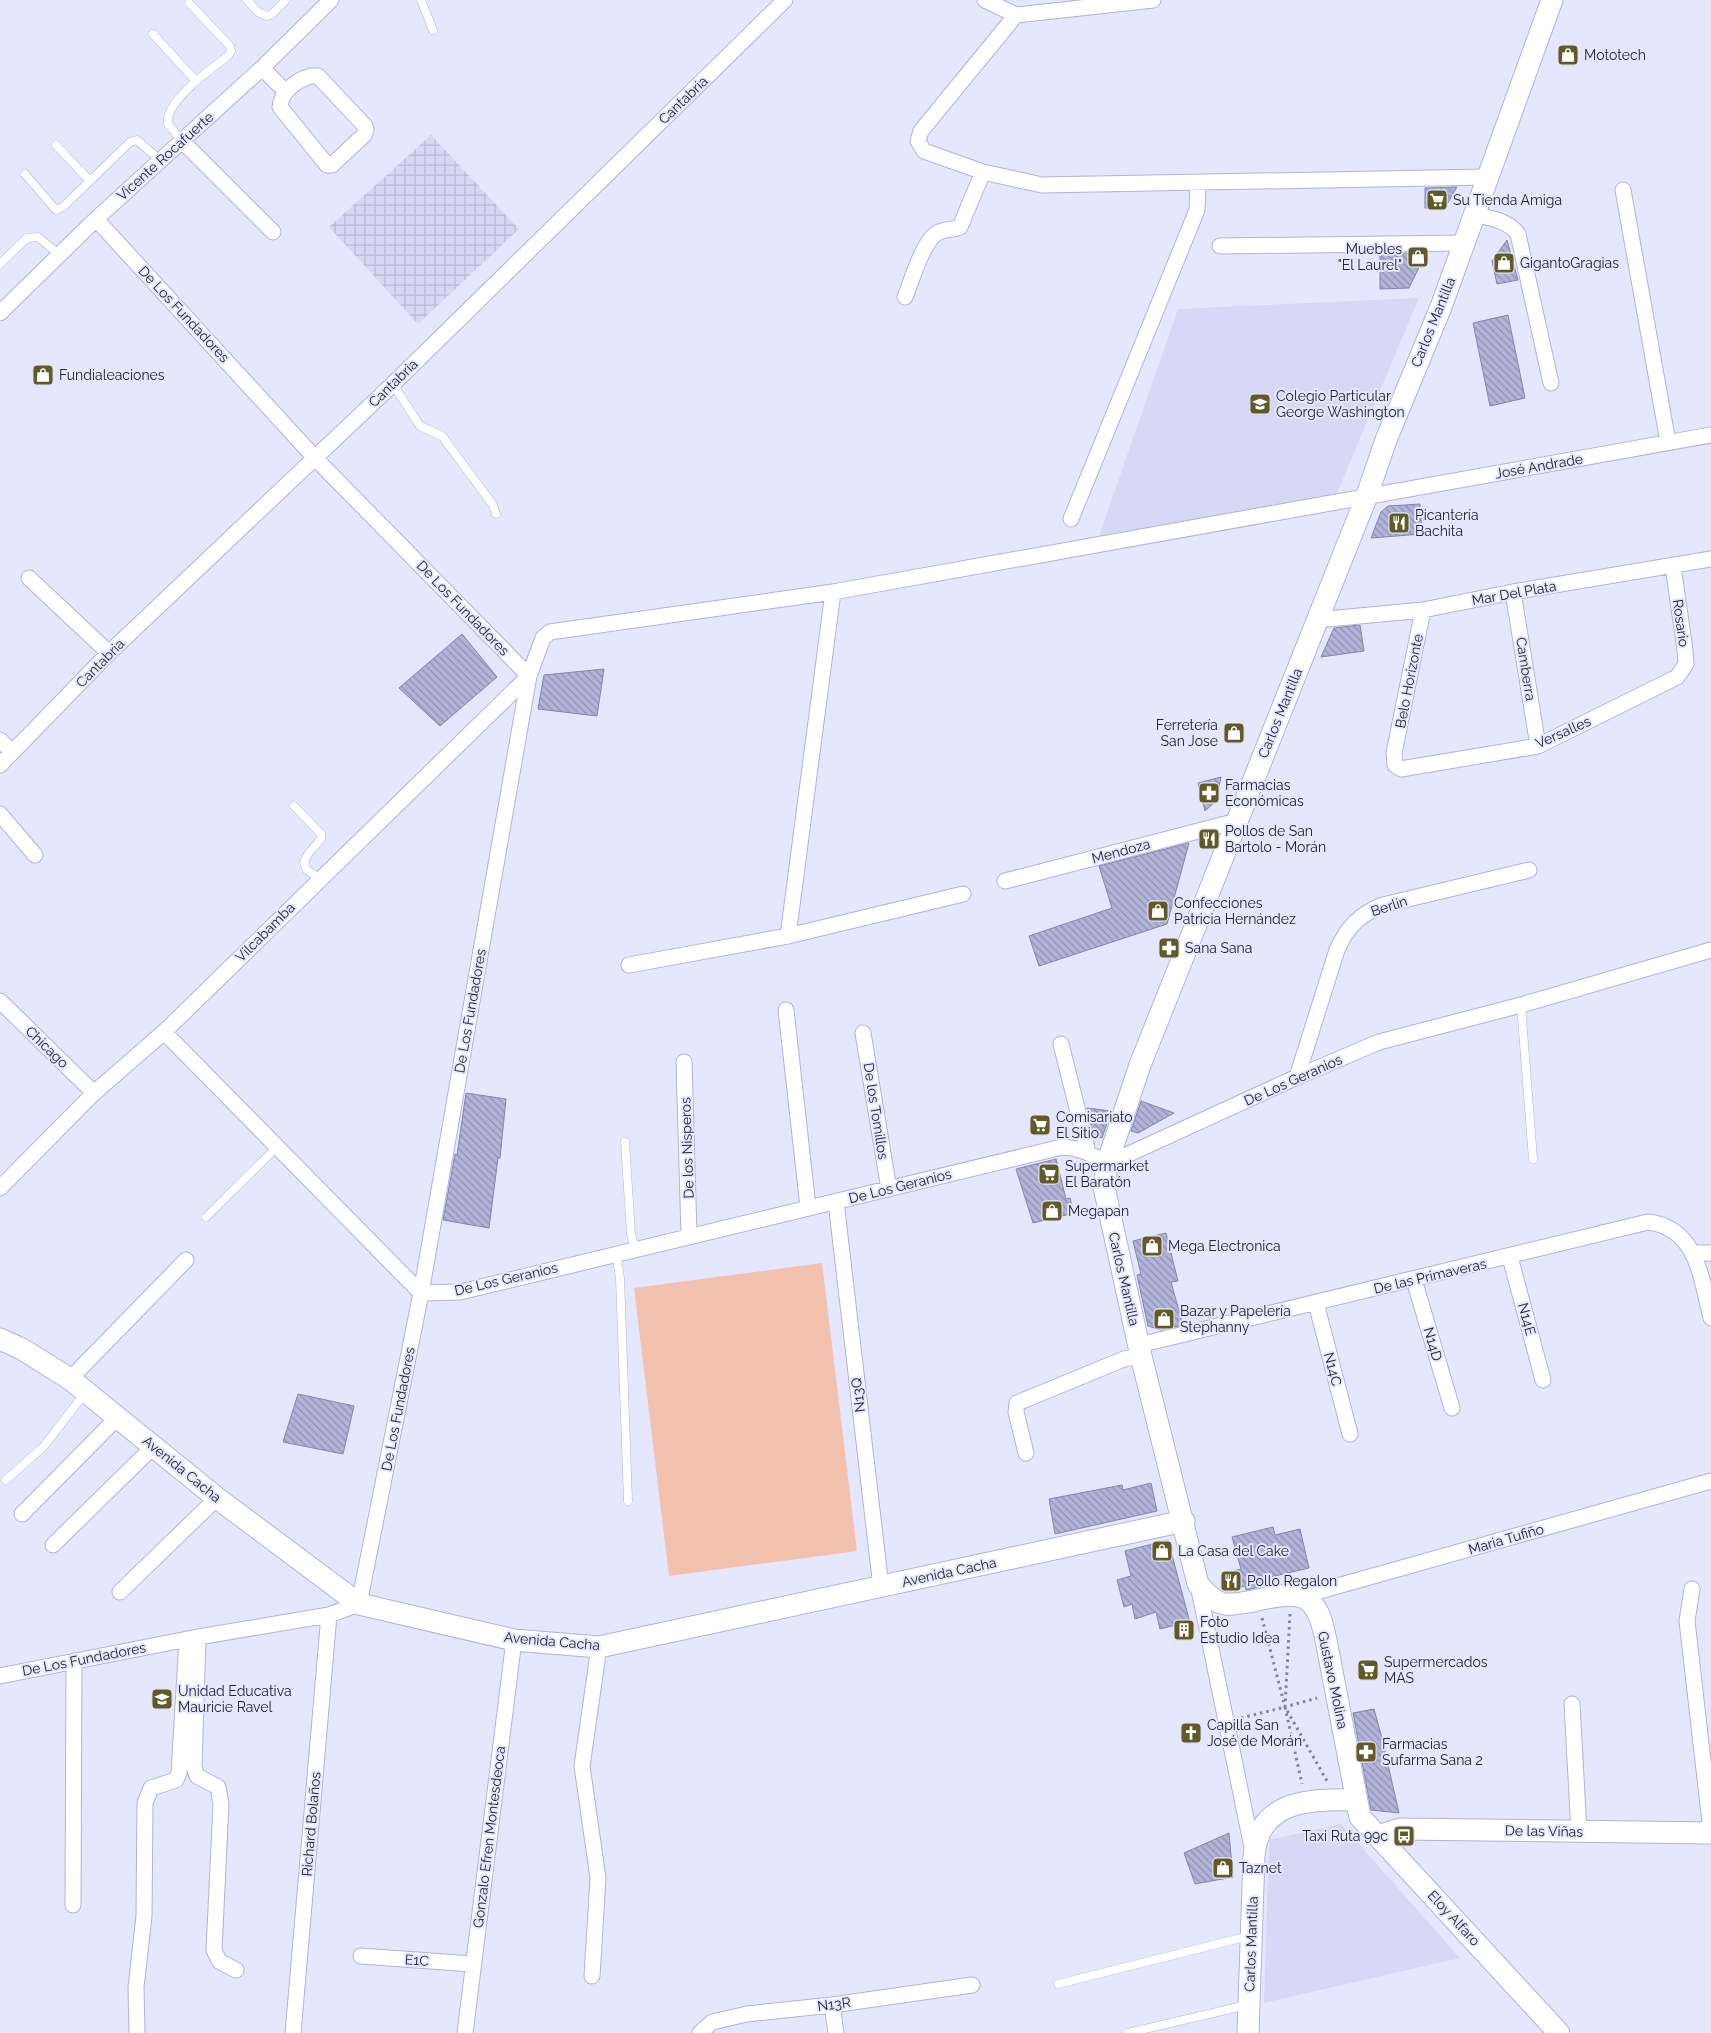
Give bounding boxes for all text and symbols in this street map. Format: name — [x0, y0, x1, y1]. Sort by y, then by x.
shop icon: Mototech — [1556, 43, 1580, 67]
place label: Mototech — [1584, 47, 1646, 63]
street label: Cantabria — [655, 73, 711, 127]
street label: Vicente Rocafuerte — [113, 109, 217, 203]
supermarket icon: Su Tienda Amiga — [1425, 188, 1449, 212]
place label: Su Tienda Amiga — [1453, 192, 1562, 208]
place label: Muebles "El Laurel" — [1338, 241, 1402, 273]
shop icon: Muebles "El Laurel" — [1406, 245, 1430, 269]
shop icon: GigantoGragias — [1492, 251, 1516, 275]
place label: GigantoGragias — [1520, 255, 1619, 271]
street label: De Los Fundadores — [135, 263, 233, 366]
street label: Carlos Mantilla — [1408, 275, 1458, 369]
street label: Cantabria — [365, 356, 421, 410]
shop icon: Fundialeaciones — [31, 363, 55, 387]
place label: Fundialeaciones — [59, 367, 165, 383]
place label: Colegio Particular George Washington — [1276, 388, 1405, 420]
school or university icon: Colegio Particular George Washington — [1248, 392, 1272, 416]
street label: José Andrade — [1494, 450, 1584, 482]
place label: Picantería Bachita — [1415, 507, 1479, 539]
restaurant icon: Picantería Bachita — [1387, 511, 1411, 535]
street label: De Los Fundadores — [414, 557, 513, 659]
street label: Mar Del Plata — [1470, 578, 1558, 608]
street label: Rosario — [1670, 598, 1692, 648]
street label: Belo Horizonte — [1392, 633, 1426, 729]
street label: Cantabria — [72, 635, 128, 691]
street label: Camberra — [1513, 636, 1539, 702]
street label: Carlos Mantilla — [1255, 666, 1305, 760]
street label: Versalles — [1533, 713, 1593, 751]
place label: Ferretería San Jose — [1156, 717, 1218, 749]
shop icon: Ferretería San Jose — [1222, 721, 1246, 745]
place label: Farmacias Económicas — [1225, 777, 1304, 809]
pharmacy icon: Farmacias Económicas — [1197, 781, 1221, 805]
place label: Pollos de San Bartolo - Morán — [1225, 823, 1326, 855]
restaurant icon: Pollos de San Bartolo - Morán — [1197, 827, 1221, 851]
street label: Mendoza — [1090, 836, 1152, 866]
street label: Berlin — [1369, 893, 1409, 919]
place label: Confecciones Patricia Hernández — [1174, 895, 1296, 927]
street label: Vilcabamba — [232, 899, 298, 965]
shop icon: Confecciones Patricia Hernández — [1146, 899, 1170, 923]
pharmacy icon: Sana Sana — [1157, 936, 1181, 960]
place label: Sana Sana — [1185, 940, 1252, 956]
street label: De Los Fundadores — [451, 947, 489, 1074]
street label: Chicago — [22, 1023, 72, 1071]
street label: De Los Geranios — [1242, 1051, 1345, 1109]
street label: De los Tomillos — [860, 1061, 892, 1161]
street label: De los Nisperos — [677, 1097, 697, 1199]
place label: Comisariato El Sitio — [1056, 1109, 1133, 1141]
supermarket icon: Comisariato El Sitio — [1028, 1113, 1052, 1137]
place label: Supermarket El Baratón — [1065, 1158, 1149, 1190]
supermarket icon: Supermarket El Baratón — [1037, 1162, 1061, 1186]
street label: De Los Geranios — [847, 1165, 953, 1207]
shop icon: Megapan — [1040, 1199, 1064, 1223]
place label: Megapan — [1068, 1203, 1129, 1219]
street label: Carlos Mantilla — [1105, 1231, 1143, 1327]
shop icon: Mega Electronica — [1140, 1234, 1164, 1258]
place label: Mega Electronica — [1168, 1238, 1281, 1254]
street label: De las Primaveras — [1372, 1255, 1488, 1297]
street label: De Los Geranios — [453, 1259, 559, 1299]
street label: N14E — [1515, 1301, 1539, 1337]
place label: Bazar y Papelería Stephanny — [1180, 1303, 1291, 1335]
shop icon: Bazar y Papelería Stephanny — [1152, 1307, 1176, 1331]
street label: N14D — [1421, 1325, 1445, 1363]
street label: De Los Fundadores — [378, 1346, 418, 1472]
street label: N14C — [1321, 1350, 1345, 1388]
street label: N13Q — [848, 1377, 868, 1413]
street label: Avenida Cacha — [140, 1432, 224, 1506]
street label: Maria Tufiño — [1466, 1521, 1546, 1557]
shop icon: La Casa del Cake — [1150, 1539, 1174, 1563]
place label: La Casa del Cake — [1178, 1543, 1289, 1559]
street label: Avenida Cacha — [900, 1554, 998, 1590]
restaurant icon: Pollo Regalon — [1219, 1569, 1243, 1593]
place label: Pollo Regalon — [1247, 1573, 1337, 1589]
place label: Foto Estudio Idea — [1200, 1614, 1280, 1646]
building icon: Foto Estudio Idea — [1172, 1618, 1196, 1642]
street label: Avenida Cacha — [503, 1629, 601, 1653]
street label: Gustavo Molina — [1315, 1630, 1351, 1730]
street label: De Los Fundadores — [21, 1639, 147, 1679]
place label: Supermercados MAS — [1384, 1654, 1488, 1686]
supermarket icon: Supermercados MAS — [1356, 1658, 1380, 1682]
place label: Unidad Educativa Mauricie Ravel — [178, 1683, 292, 1715]
school or university icon: Unidad Educativa Mauricie Ravel — [150, 1687, 174, 1711]
place label: Capilla San José de Morán — [1207, 1717, 1302, 1749]
church icon: Capilla San José de Morán — [1179, 1721, 1203, 1745]
place label: Farmacias Sufarma Sana 2 — [1382, 1736, 1483, 1768]
pharmacy icon: Farmacias Sufarma Sana 2 — [1354, 1740, 1378, 1764]
street label: Gonzalo Efren Montesdeoca — [470, 1745, 508, 1929]
street label: Richard Bolaños — [298, 1771, 324, 1877]
street label: De las Viñas — [1505, 1822, 1583, 1840]
bus stop icon: Taxi Ruta 99c — [1392, 1824, 1416, 1848]
place label: Taxi Ruta 99c — [1302, 1828, 1388, 1844]
shop icon: Taznet — [1211, 1856, 1235, 1880]
place label: Taznet — [1239, 1860, 1282, 1876]
street label: Eloy Alfaro — [1425, 1887, 1483, 1949]
street label: Carlos Mantilla — [1241, 1896, 1261, 1992]
street label: E1C — [404, 1951, 430, 1969]
street label: N13R — [816, 1994, 852, 2014]

